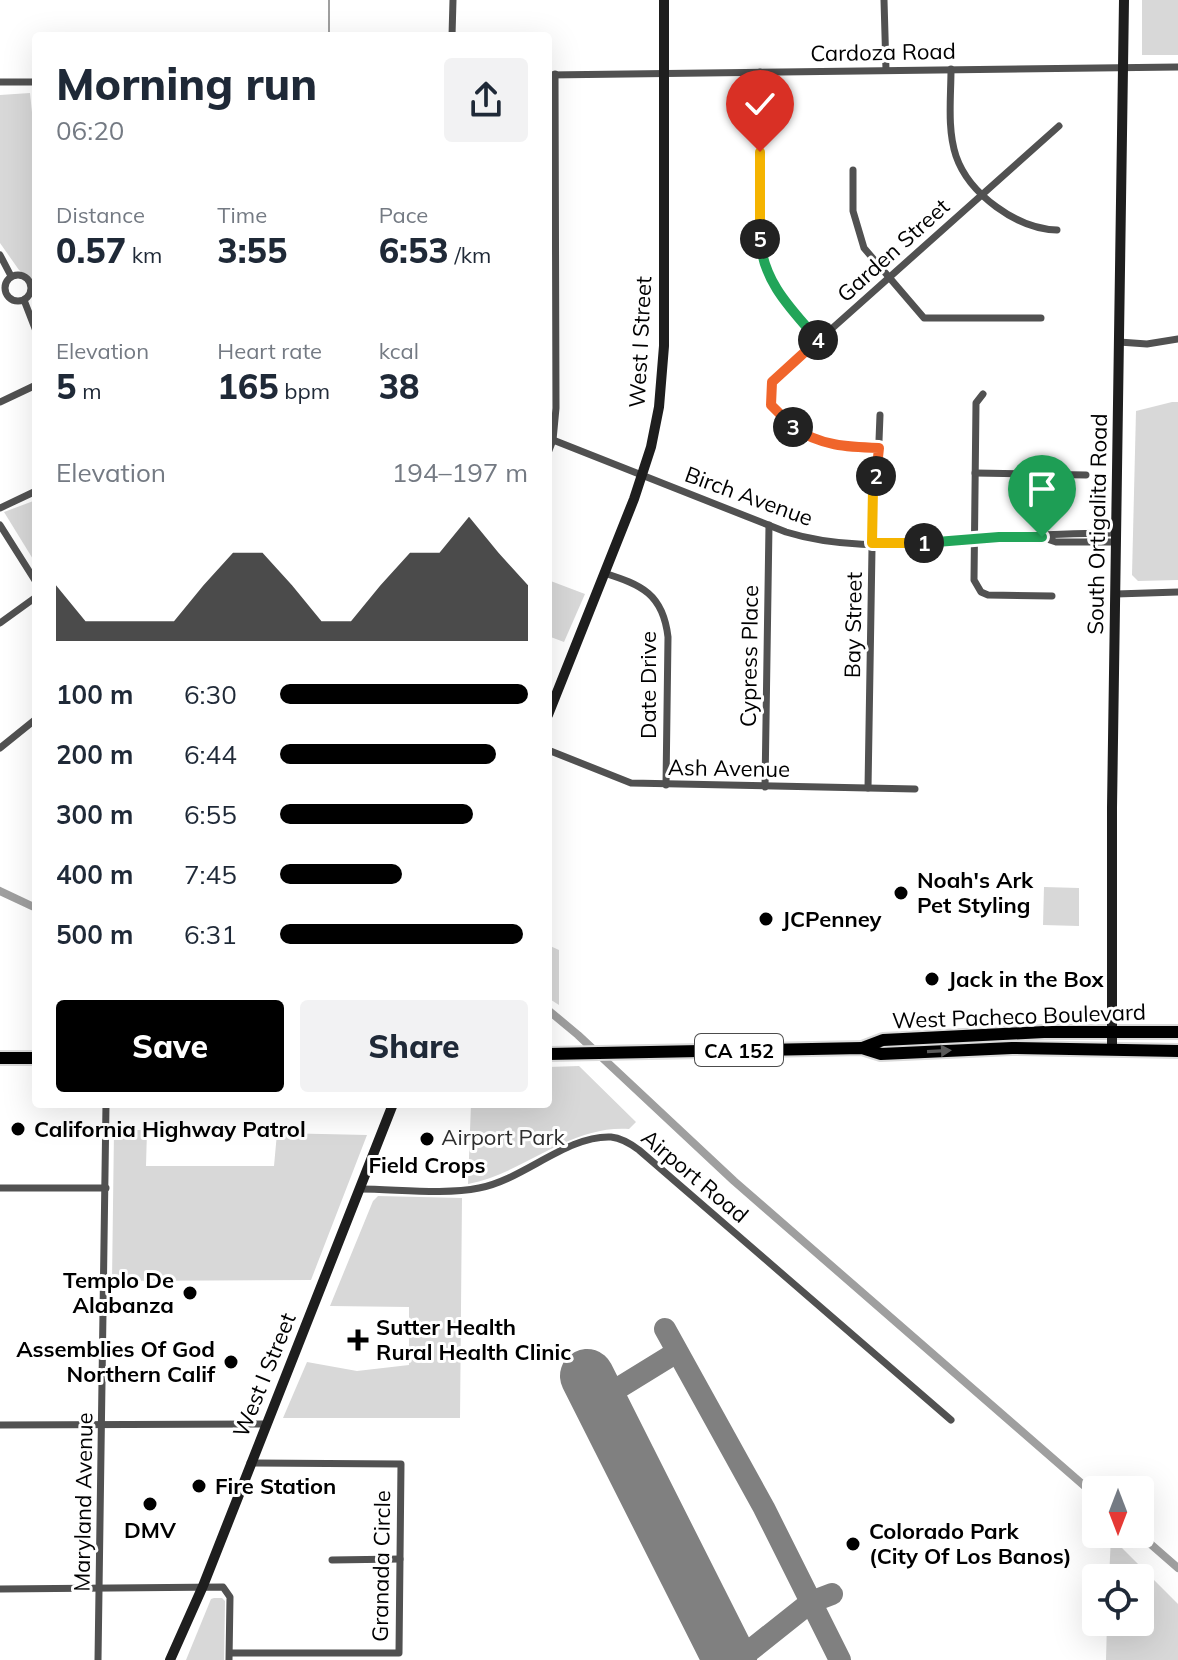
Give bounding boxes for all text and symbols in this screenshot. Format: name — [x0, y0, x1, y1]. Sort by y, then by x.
street label: Cardoza Road — [810, 37, 956, 67]
text: Morning run — [56, 56, 317, 111]
button: share — [444, 58, 528, 142]
pin — [726, 70, 794, 152]
icon: check — [738, 82, 782, 126]
text: 06:20 — [56, 114, 124, 147]
street label: Garden Street — [831, 192, 955, 308]
text: Distance — [56, 201, 145, 229]
text: Time — [217, 201, 267, 229]
text: Pace — [379, 201, 428, 229]
pin: 5 — [740, 219, 780, 259]
text: 5 — [753, 225, 767, 253]
text: 0.57 — [56, 229, 126, 272]
text: 3:55 — [217, 229, 287, 272]
text: 6:53 — [379, 229, 449, 272]
text: km — [126, 241, 162, 269]
text: /km — [449, 241, 491, 269]
street label: West I Street — [623, 275, 657, 408]
pin: 4 — [798, 320, 838, 360]
text: 4 — [811, 326, 825, 354]
text: Elevation — [56, 337, 149, 365]
text: Heart rate — [217, 337, 322, 365]
text: kcal — [379, 337, 419, 365]
text: 5 — [56, 365, 76, 408]
text: 165 — [217, 365, 279, 408]
text: 38 — [379, 365, 419, 408]
text: m — [76, 377, 101, 405]
text: bpm — [279, 377, 330, 405]
pin: 3 — [773, 407, 813, 447]
text: 3 — [786, 413, 800, 441]
street label: South Ortigalita Road — [1081, 413, 1113, 635]
pin — [1008, 455, 1076, 537]
text: Elevation — [56, 456, 166, 489]
text: 194–197 m — [392, 456, 528, 489]
pin: 2 — [856, 456, 896, 496]
street label: Birch Avenue — [681, 460, 817, 532]
text: 2 — [869, 462, 883, 490]
icon: arrive — [1020, 467, 1064, 511]
pin: 1 — [904, 523, 944, 563]
text: 1 — [917, 529, 931, 557]
street label: Bay Street — [838, 571, 868, 678]
street label: Cypress Place — [734, 585, 764, 727]
street label: Date Drive — [634, 631, 662, 739]
text: 100 m — [56, 678, 133, 711]
text: 6:30 — [184, 678, 237, 711]
text: 200 m — [56, 738, 133, 771]
text: 6:44 — [184, 738, 237, 771]
street label: Ash Avenue — [668, 753, 790, 783]
text: 300 m — [56, 798, 133, 831]
text: 6:55 — [184, 798, 237, 831]
text: 400 m — [56, 858, 133, 891]
text: 7:45 — [184, 858, 237, 891]
place label: Noah's Ark Pet Styling — [917, 866, 1034, 919]
marker: Noah's Ark Pet Styling — [892, 884, 910, 902]
place label: JCPenney — [782, 905, 882, 933]
marker: JCPenney — [757, 910, 775, 928]
text: 500 m — [56, 918, 133, 951]
text: 6:31 — [184, 918, 237, 951]
place label: Jack in the Box — [948, 965, 1105, 993]
marker: Jack in the Box — [923, 970, 941, 988]
street label: West Pacheco Boulevard — [892, 998, 1146, 1034]
button: Save — [56, 1000, 284, 1092]
button: Share — [300, 1000, 528, 1092]
road number: CA 152 — [695, 1034, 783, 1066]
one-way arrow — [927, 1045, 952, 1058]
place label: California Highway Patrol — [34, 1115, 306, 1143]
marker: California Highway Patrol — [9, 1120, 27, 1138]
park label: Airport Park — [441, 1123, 565, 1151]
street label: Airport Road — [636, 1123, 754, 1229]
marker: Field Crops — [418, 1130, 436, 1148]
place label: Field Crops — [368, 1151, 486, 1179]
place label: Templo De Alabanza — [63, 1266, 174, 1319]
marker: Templo De Alabanza — [181, 1284, 199, 1302]
street label: West I Street — [226, 1308, 302, 1441]
place label: Sutter Health Rural Health Clinic — [376, 1313, 571, 1366]
marker: Sutter Health Rural Health Clinic — [347, 1329, 369, 1351]
place label: Assemblies Of God Northern Calif — [16, 1335, 216, 1388]
marker: Assemblies Of God Northern Calif — [222, 1353, 240, 1371]
street label: Maryland Avenue — [67, 1412, 99, 1592]
place label: Fire Station — [215, 1472, 336, 1500]
north arrow — [1082, 1476, 1154, 1548]
map controls — [1082, 1476, 1154, 1636]
marker: Fire Station — [190, 1477, 208, 1495]
street label: Granada Circle — [366, 1490, 396, 1642]
marker: DMV — [141, 1495, 159, 1513]
place label: DMV — [124, 1516, 177, 1544]
place label: Colorado Park (City Of Los Banos) — [869, 1517, 1072, 1570]
marker: Colorado Park (City Of Los Banos) — [844, 1535, 862, 1553]
button: locate — [1082, 1564, 1154, 1636]

